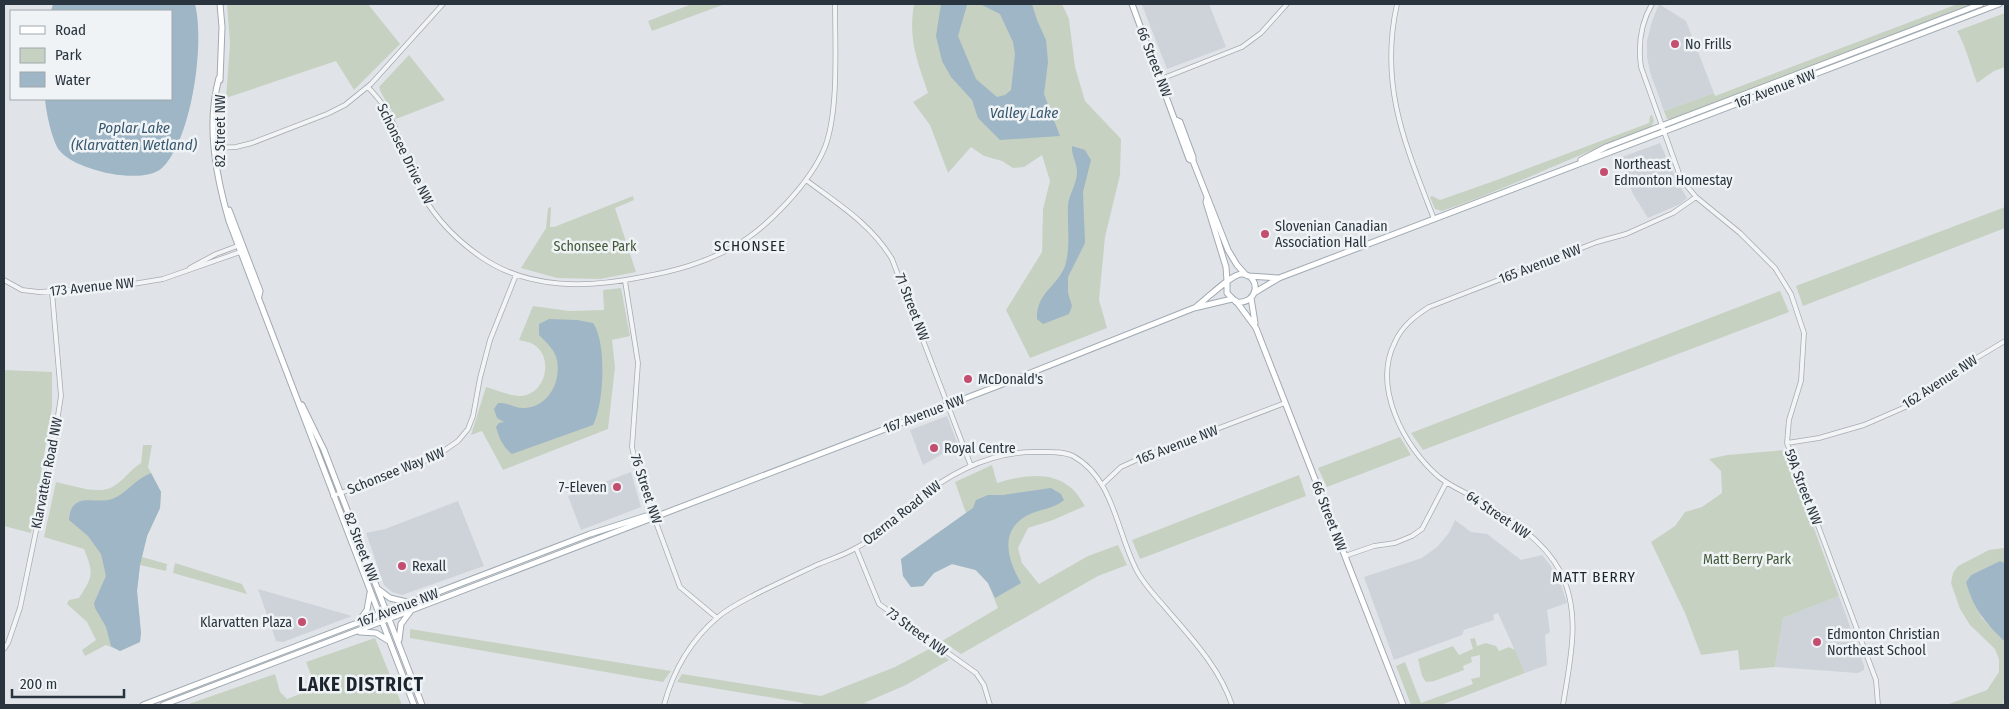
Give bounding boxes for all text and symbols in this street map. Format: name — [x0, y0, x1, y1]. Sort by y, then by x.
legend — [10, 10, 172, 100]
text: Road — [55, 21, 86, 39]
street label: 66 Street NW — [1133, 24, 1175, 100]
place label: No Frills — [1685, 36, 1732, 53]
marker: No Frills — [1669, 38, 1681, 50]
text: Park — [55, 46, 82, 64]
street label: 167 Avenue NW — [1732, 66, 1818, 112]
text: Water — [55, 71, 91, 89]
street label: 82 Street NW — [212, 94, 229, 168]
street label: Schonsee Drive NW — [373, 101, 437, 208]
water label: Valley Lake — [990, 104, 1058, 122]
water label: Poplar Lake (Klarvatten Wetland) — [71, 119, 198, 154]
place label: Northeast Edmonton Homestay — [1614, 156, 1733, 189]
marker: Northeast Edmonton Homestay — [1598, 166, 1610, 178]
place label: Slovenian Canadian Association Hall — [1275, 218, 1388, 251]
marker: Slovenian Canadian Association Hall — [1259, 228, 1271, 240]
district label: SCHONSEE — [714, 237, 786, 255]
park label: Schonsee Park — [553, 238, 637, 255]
street label: 165 Avenue NW — [1497, 240, 1584, 287]
street label: 71 Street NW — [891, 271, 933, 344]
street label: 173 Avenue NW — [49, 274, 136, 300]
street label: 162 Avenue NW — [1899, 351, 1981, 413]
place label: McDonald's — [978, 371, 1043, 388]
marker: McDonald's — [962, 373, 974, 385]
street label: 167 Avenue NW — [881, 391, 967, 437]
street label: Klarvatten Road NW — [28, 415, 66, 530]
street label: 165 Avenue NW — [1134, 421, 1221, 468]
place label: Royal Centre — [944, 440, 1016, 457]
marker: Royal Centre — [928, 442, 940, 454]
street label: Schonsee Way NW — [345, 444, 448, 498]
street label: 59A Street NW — [1781, 447, 1825, 528]
street label: 76 Street NW — [627, 452, 665, 526]
street label: Ozerna Road NW — [859, 477, 945, 549]
street label: 66 Street NW — [1308, 478, 1350, 554]
place label: 7-Eleven — [559, 479, 607, 496]
marker: 7-Eleven — [611, 481, 623, 493]
street label: 64 Street NW — [1463, 487, 1534, 543]
street label: 82 Street NW — [340, 510, 382, 585]
park label: Matt Berry Park — [1703, 551, 1791, 568]
place label: Rexall — [412, 558, 447, 575]
marker: Rexall — [396, 560, 408, 572]
district label: MATT BERRY — [1552, 568, 1636, 586]
street label: 167 Avenue NW — [355, 585, 441, 631]
street label: 73 Street NW — [883, 604, 951, 660]
place label: Klarvatten Plaza — [200, 614, 292, 631]
marker: Klarvatten Plaza — [296, 616, 308, 628]
place label: Edmonton Christian Northeast School — [1827, 626, 1940, 659]
marker: Edmonton Christian Northeast School — [1811, 636, 1823, 648]
scale bar — [12, 666, 125, 698]
district label: LAKE DISTRICT — [298, 673, 424, 696]
text: 200 m — [20, 675, 57, 693]

